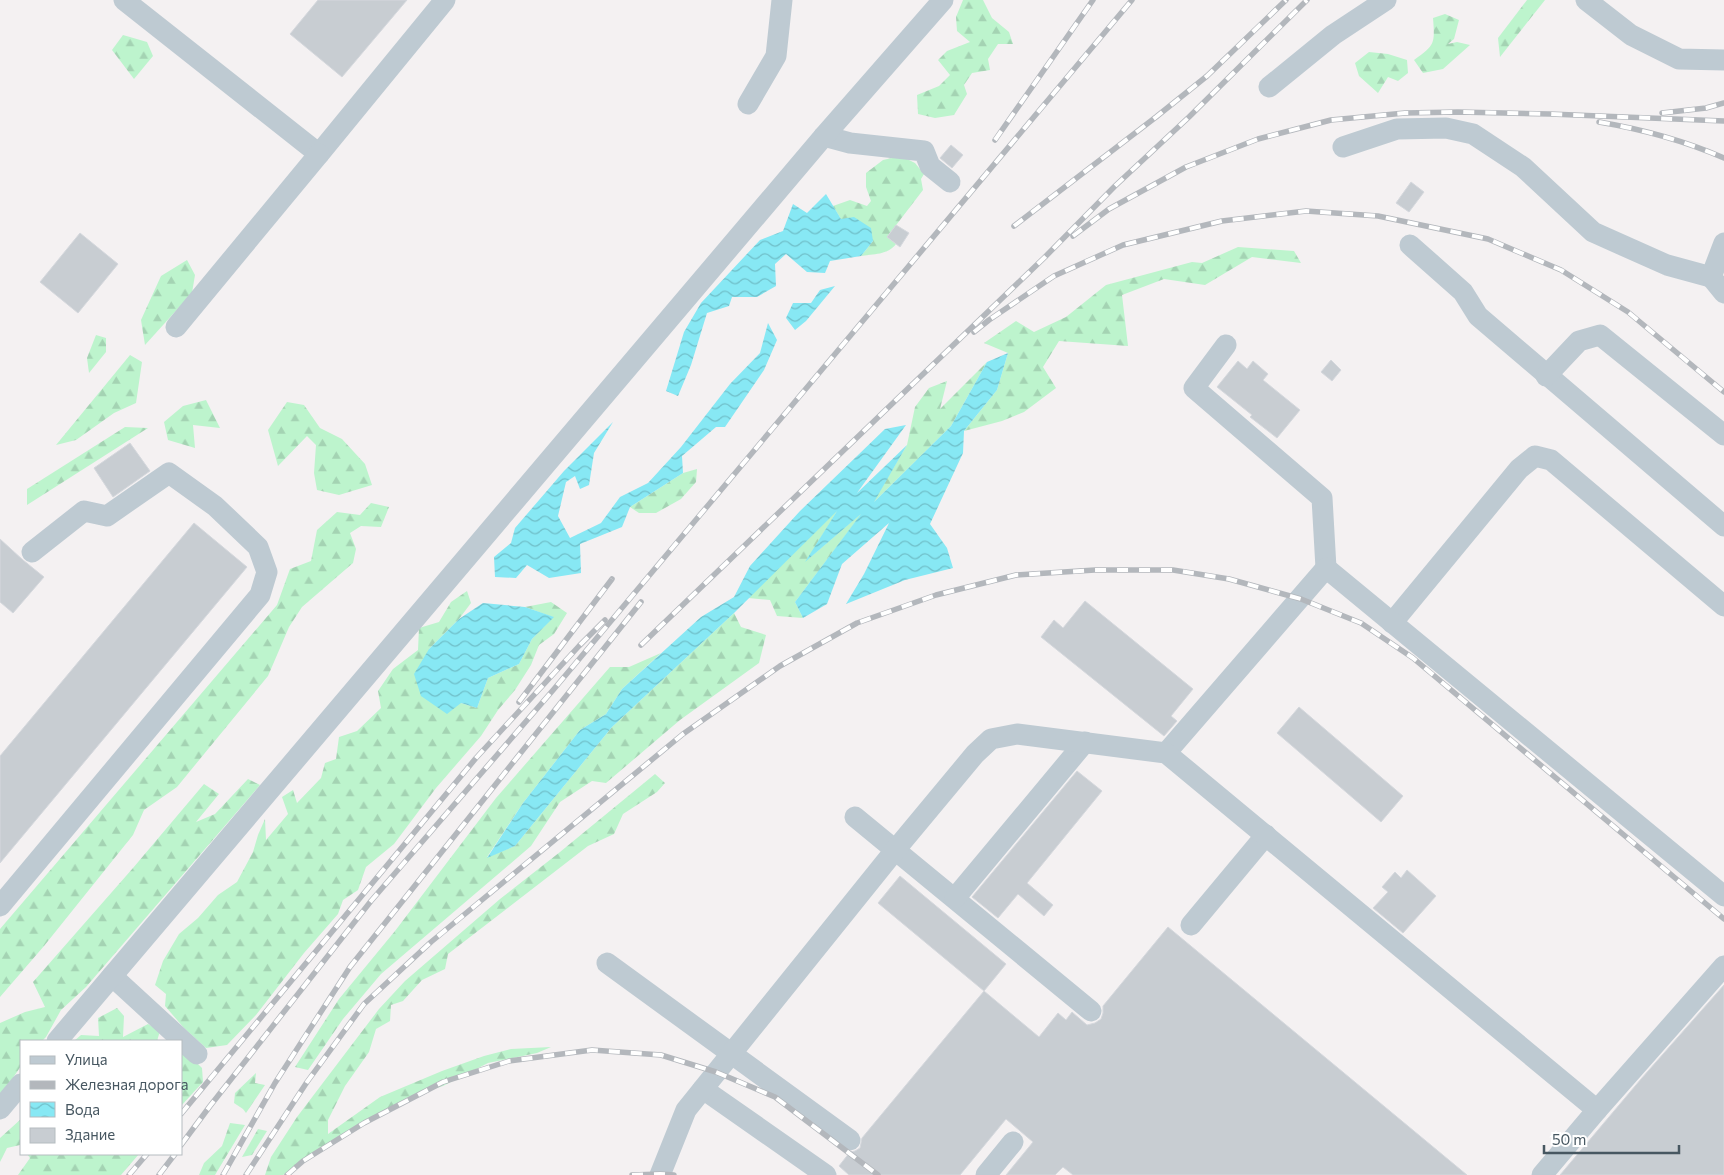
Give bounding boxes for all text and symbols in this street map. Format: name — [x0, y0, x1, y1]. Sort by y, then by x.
legend — [20, 1040, 182, 1155]
text: Улица — [65, 1050, 107, 1068]
text: Железная дорога — [65, 1075, 189, 1093]
text: Вода — [65, 1100, 100, 1118]
scale bar — [1544, 1122, 1679, 1154]
text: Здание — [65, 1125, 115, 1143]
text: 50 m — [1552, 1130, 1586, 1148]

